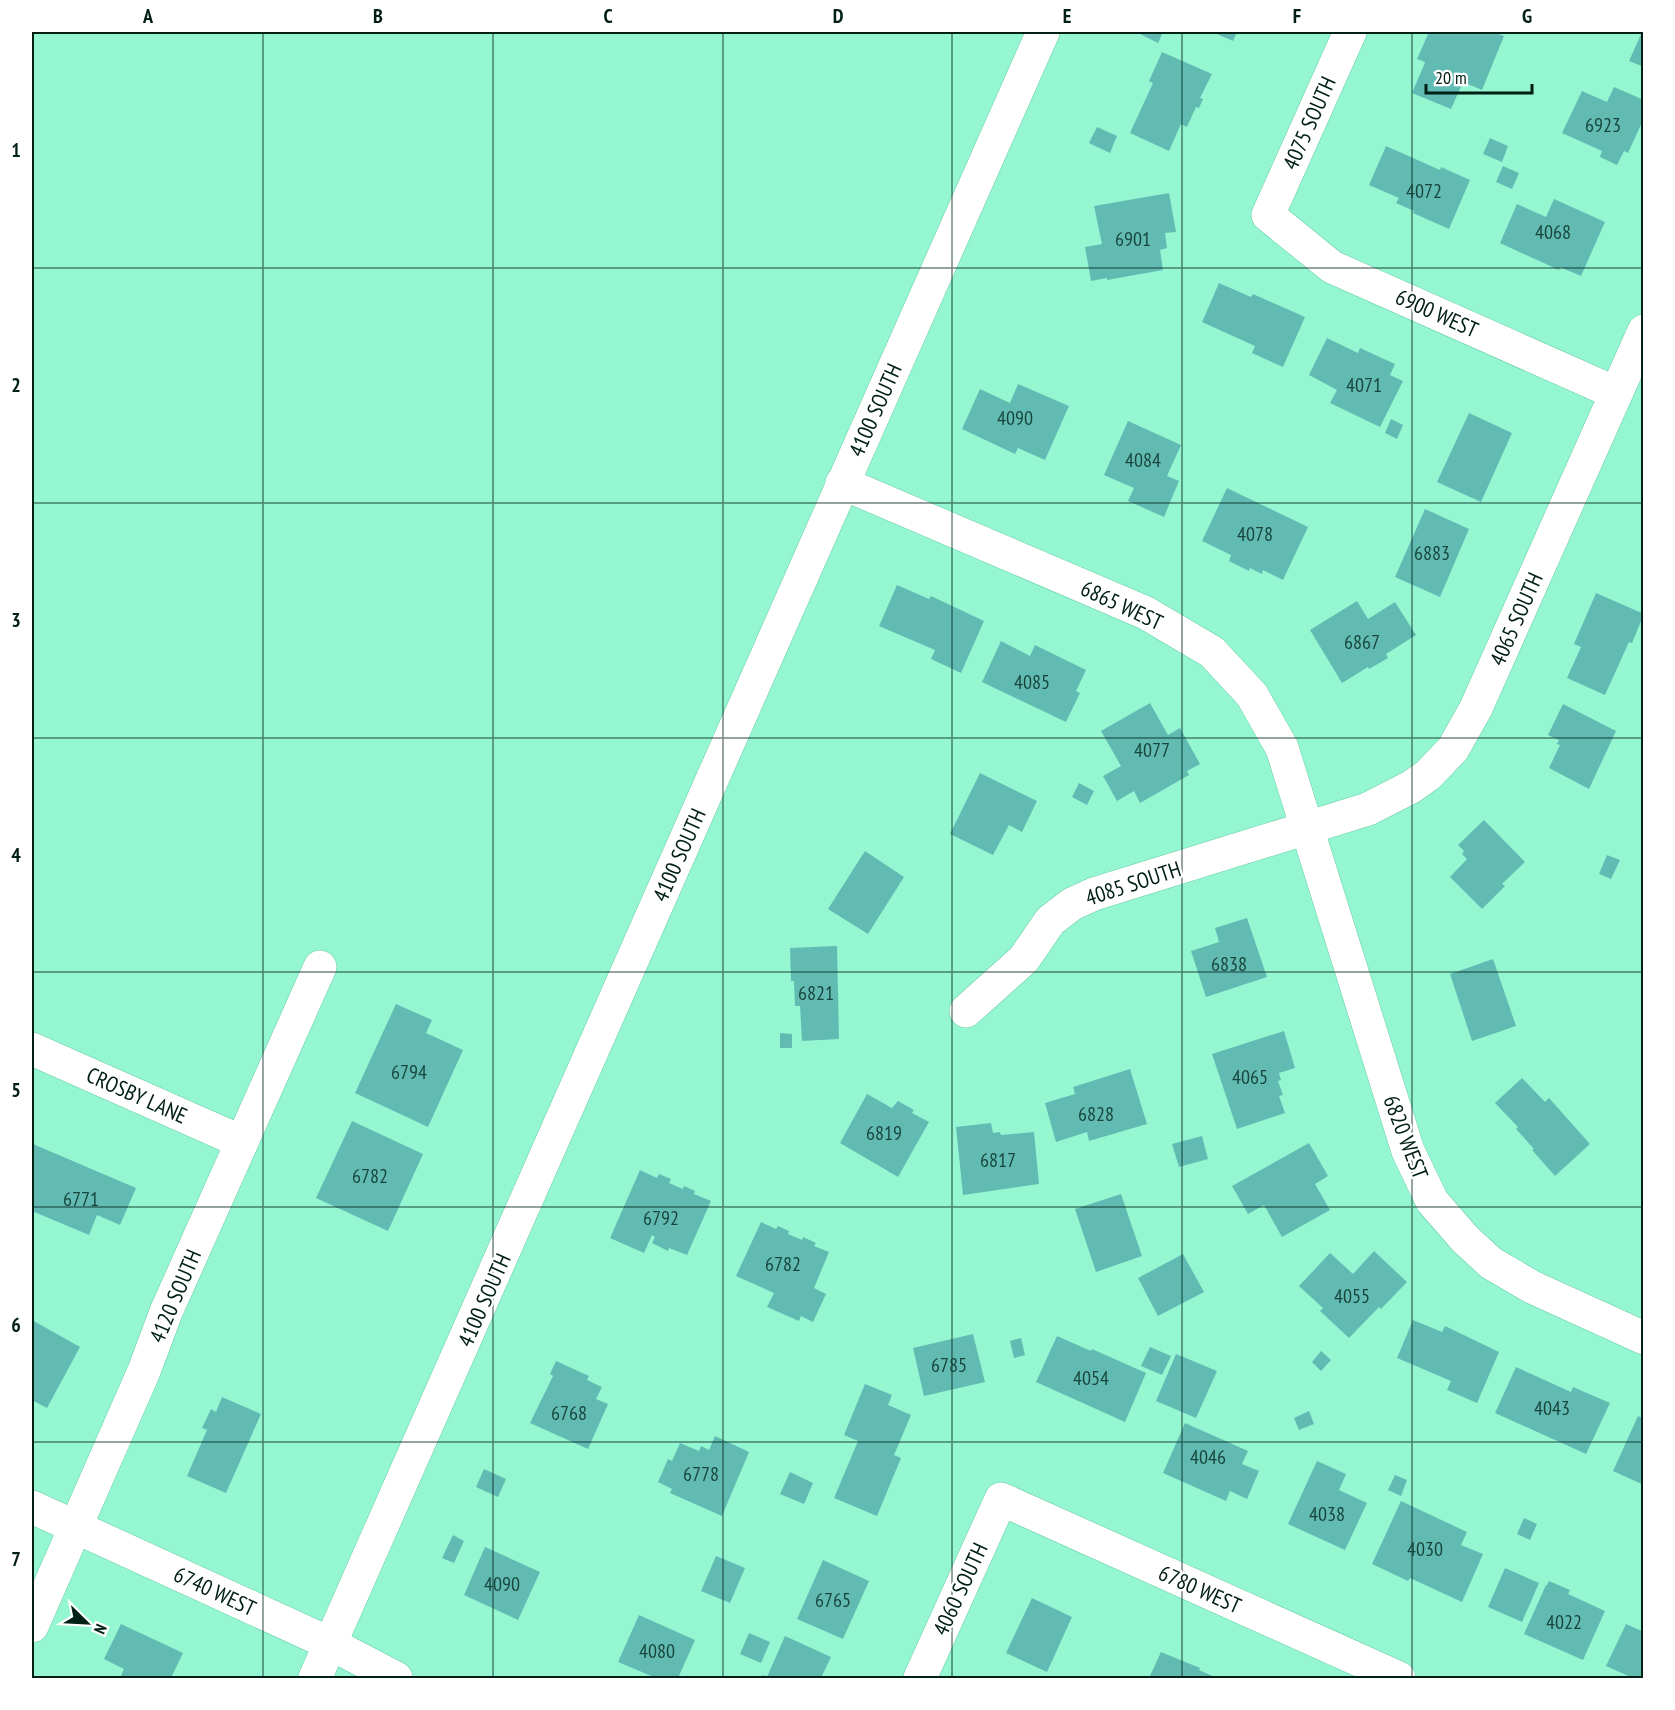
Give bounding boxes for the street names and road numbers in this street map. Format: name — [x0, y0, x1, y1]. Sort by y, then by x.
street label: 4075 SOUTH — [1276, 72, 1342, 174]
street label: 6900 WEST — [1391, 282, 1483, 344]
street label: 4100 SOUTH — [842, 359, 908, 461]
street label: 4065 SOUTH — [1483, 568, 1549, 670]
street label: 6865 WEST — [1076, 574, 1168, 636]
street label: 4100 SOUTH — [646, 804, 712, 906]
street label: 4085 SOUTH — [1082, 854, 1184, 912]
street label: CROSBY LANE — [82, 1060, 192, 1130]
street label: 6820 WEST — [1377, 1091, 1435, 1183]
street label: 4120 SOUTH — [143, 1245, 207, 1347]
street label: 4100 SOUTH — [451, 1249, 517, 1351]
street label: 4060 SOUTH — [926, 1538, 994, 1640]
street label: 6780 WEST — [1154, 1558, 1246, 1620]
street label: 6740 WEST — [169, 1560, 261, 1622]

